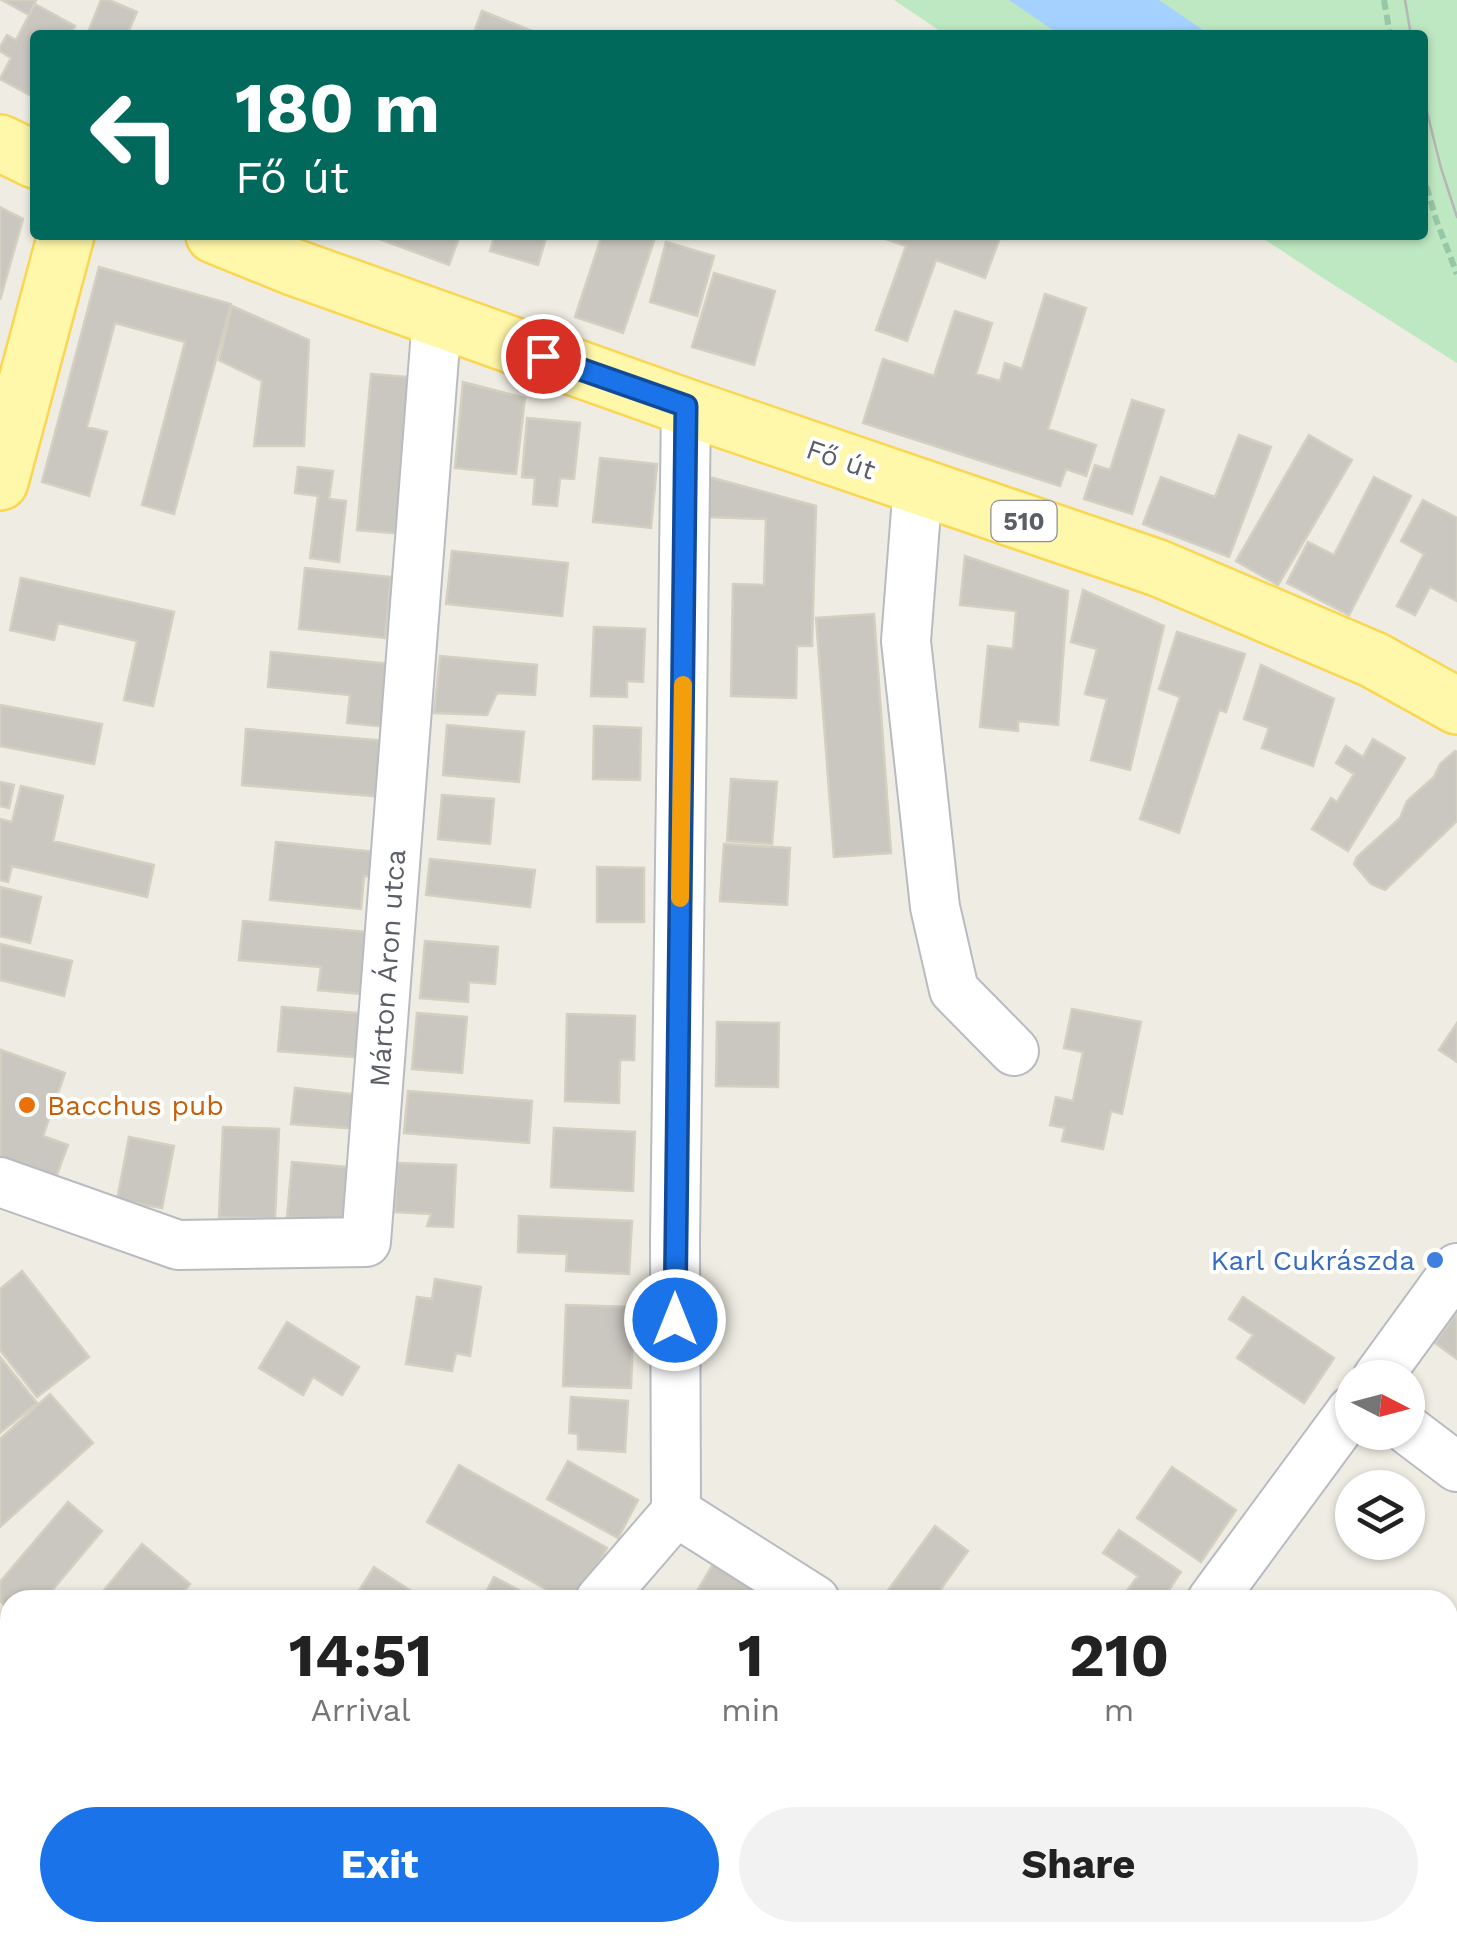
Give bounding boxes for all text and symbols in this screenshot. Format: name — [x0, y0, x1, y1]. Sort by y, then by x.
text: 180 m — [235, 67, 440, 149]
icon: left — [70, 70, 200, 200]
text: Fő út — [235, 151, 349, 204]
pin — [501, 314, 586, 399]
icon: arrive — [516, 329, 571, 384]
street label: Fő út — [802, 432, 880, 487]
road number: 510 — [992, 501, 1056, 541]
street label: Márton Áron utca — [363, 848, 412, 1088]
place label: Bacchus pub — [47, 1089, 224, 1122]
marker: Bacchus pub — [16, 1094, 38, 1116]
place label: Karl Cukrászda — [1210, 1244, 1415, 1277]
marker: Karl Cukrászda — [1424, 1249, 1446, 1271]
position arrow — [623, 1268, 727, 1372]
north arrow — [1335, 1360, 1425, 1450]
map controls — [1335, 1360, 1425, 1560]
button: layers — [1335, 1470, 1425, 1560]
text: 14:51 — [289, 1620, 432, 1691]
text: 1 — [738, 1620, 764, 1691]
text: 210 — [1069, 1620, 1169, 1691]
text: Arrival — [311, 1691, 411, 1729]
text: min — [721, 1691, 780, 1729]
text: m — [1104, 1691, 1134, 1729]
button: Exit — [40, 1807, 719, 1922]
button: Share — [739, 1807, 1418, 1922]

